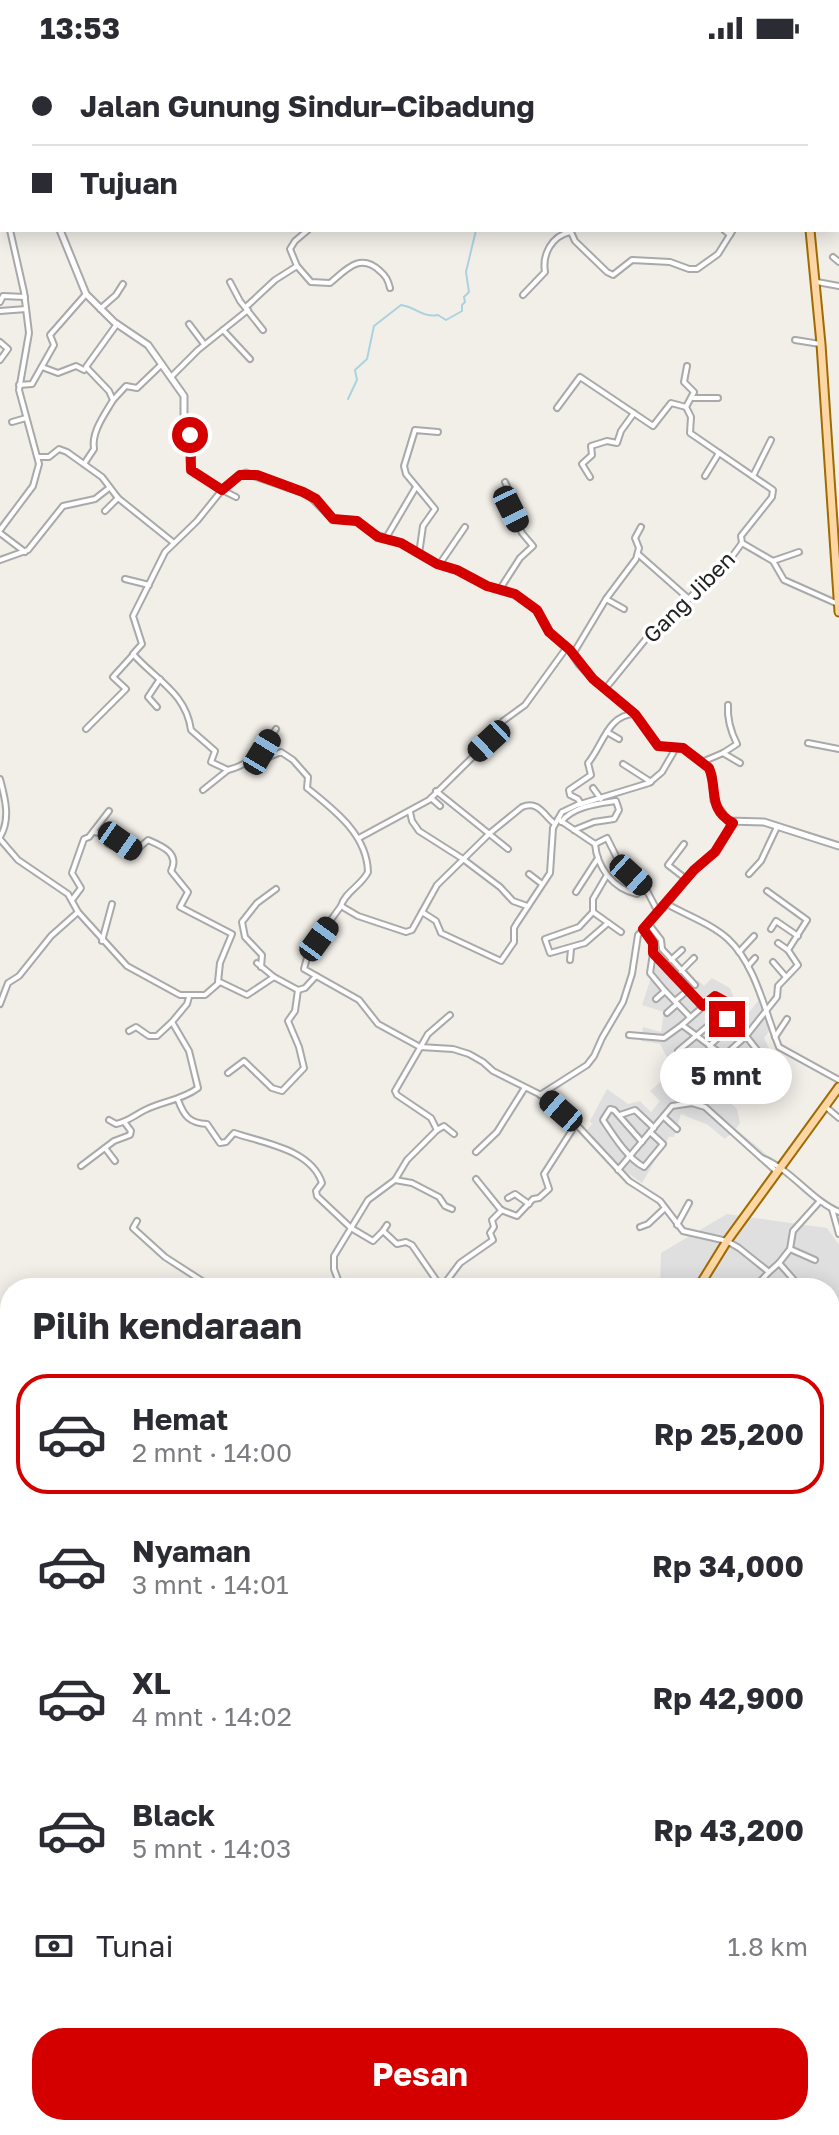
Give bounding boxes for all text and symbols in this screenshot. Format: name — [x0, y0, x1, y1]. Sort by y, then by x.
text: 13:53 — [40, 10, 120, 46]
text: Jalan Gunung Sindur–Cibadung — [80, 88, 535, 124]
text: Tujuan — [80, 165, 178, 201]
route start — [172, 417, 208, 453]
car — [490, 482, 532, 536]
street label: Gang Jiben — [637, 545, 740, 648]
car — [463, 716, 515, 766]
car — [239, 725, 285, 779]
car — [93, 817, 147, 865]
car — [605, 850, 657, 900]
car — [295, 913, 343, 965]
route end — [709, 1001, 745, 1037]
callout: 5 mnt — [661, 1047, 793, 1103]
text: 5 mnt — [690, 1060, 762, 1091]
car — [535, 1086, 587, 1136]
text: Pilih kendaraan — [32, 1304, 302, 1347]
icon: car — [36, 1398, 108, 1470]
text: Hemat — [132, 1401, 228, 1437]
text: Rp 25,200 — [654, 1416, 804, 1452]
text: 2 mnt · 14:00 — [132, 1437, 292, 1468]
icon: car — [36, 1530, 108, 1602]
text: Nyaman — [132, 1533, 251, 1569]
text: Rp 34,000 — [652, 1548, 804, 1584]
text: 3 mnt · 14:01 — [132, 1569, 289, 1600]
icon: car — [36, 1662, 108, 1734]
text: XL — [132, 1665, 171, 1701]
text: Rp 42,900 — [653, 1680, 804, 1716]
text: 4 mnt · 14:02 — [132, 1701, 292, 1732]
icon: car — [36, 1794, 108, 1866]
text: Black — [132, 1797, 215, 1833]
text: Rp 43,200 — [653, 1812, 804, 1848]
text: 5 mnt · 14:03 — [132, 1833, 291, 1864]
icon: cash — [32, 1924, 76, 1968]
text: Tunai — [96, 1928, 174, 1964]
text: 1.8 km — [728, 1931, 808, 1962]
button: Pesan — [32, 2028, 808, 2120]

